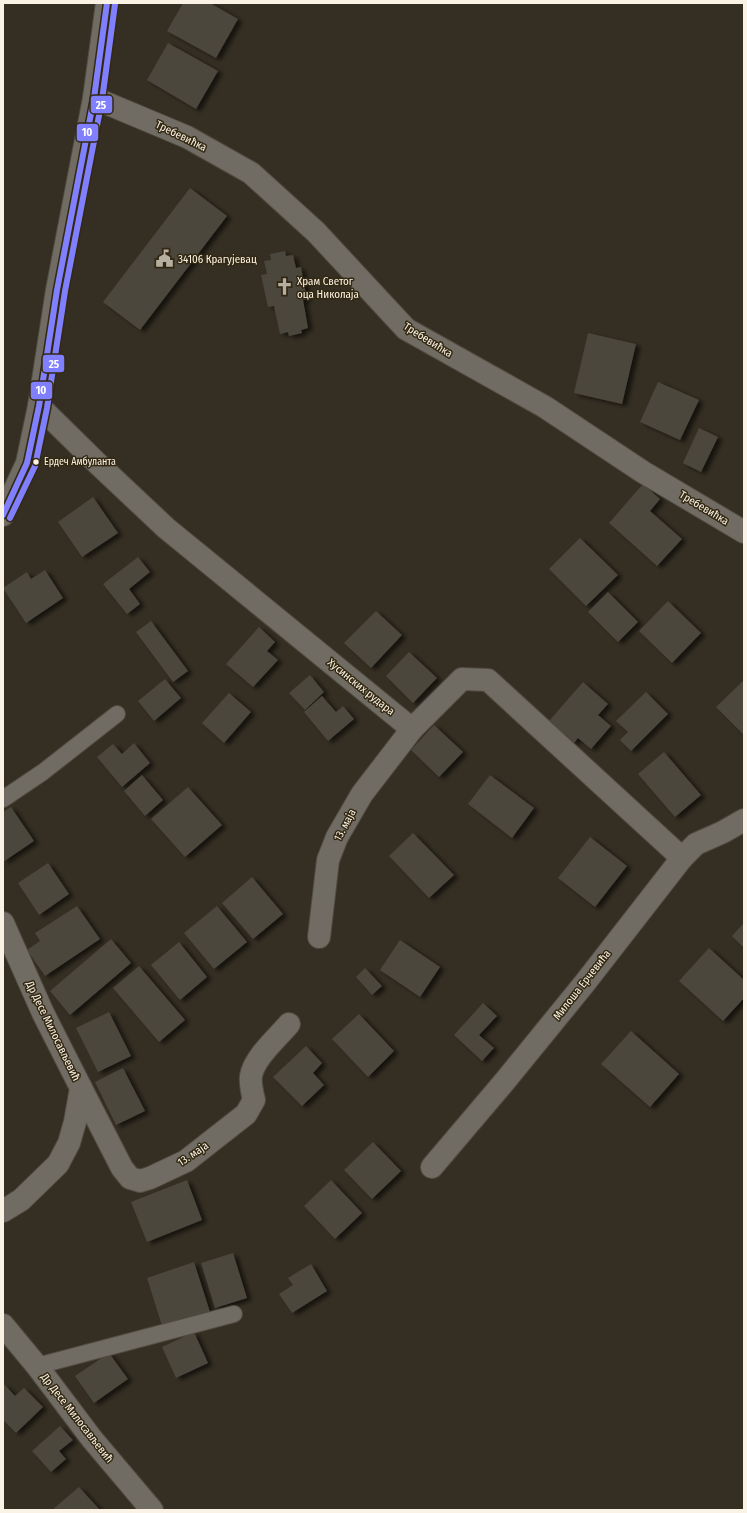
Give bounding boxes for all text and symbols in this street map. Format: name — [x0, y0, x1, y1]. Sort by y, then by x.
line badge: 25 — [90, 95, 113, 114]
text: 25 — [95, 99, 107, 112]
street label: Требевићка — [153, 118, 209, 154]
line badge: 10 — [76, 123, 99, 142]
text: 10 — [82, 126, 92, 139]
public building icon: 34106 Крагујевац — [155, 249, 175, 269]
place label: 34106 Крагујевац — [178, 253, 257, 266]
place label: Храм Светог оца Николаја — [297, 275, 359, 301]
church icon: Храм Светог оца Николаја — [274, 277, 294, 297]
street label: Требевићка — [401, 320, 455, 360]
line badge: 25 — [42, 354, 65, 373]
text: 25 — [48, 358, 60, 371]
line badge: 10 — [30, 381, 53, 400]
text: 10 — [36, 384, 46, 397]
place label: Ердеч Амбуланта — [44, 456, 116, 468]
marker: Ердеч Амбуланта — [31, 457, 41, 467]
street label: Требевићка — [677, 488, 731, 528]
street label: Хусинских рудара — [325, 656, 397, 718]
street label: 13. маја — [331, 807, 359, 843]
street label: Милоша Ерчевића — [551, 947, 613, 1023]
street label: Др Десе Милосављевић — [23, 978, 83, 1083]
street label: 13. маја — [175, 1139, 211, 1169]
street label: Др Десе Милосављевић — [37, 1370, 116, 1465]

